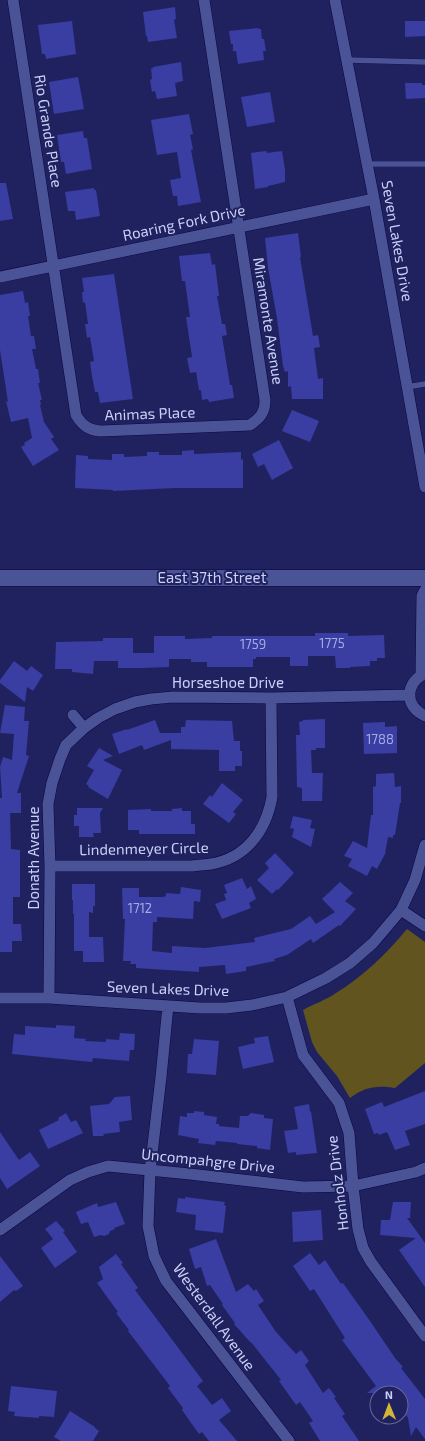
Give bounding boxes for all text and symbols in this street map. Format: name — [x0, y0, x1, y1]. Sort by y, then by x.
street label: Rio Grande Place — [31, 73, 67, 189]
street label: Seven Lakes Drive — [378, 179, 417, 303]
street label: Roaring Fork Drive — [121, 200, 247, 244]
street label: Miramonte Avenue — [250, 256, 288, 386]
street label: Animas Place — [104, 402, 196, 424]
street label: East 37th Street — [158, 568, 267, 586]
house number: 1775 — [319, 635, 345, 651]
house number: 1759 — [240, 636, 266, 652]
street label: Horseshoe Drive — [172, 673, 284, 691]
house number: 1788 — [366, 731, 394, 747]
street label: Donath Avenue — [24, 806, 42, 910]
street label: Lindenmeyer Circle — [79, 838, 209, 858]
house number: 1712 — [128, 900, 152, 916]
street label: Seven Lakes Drive — [107, 977, 230, 999]
street label: Honholz Drive — [322, 1135, 352, 1232]
street label: Uncompahgre Drive — [140, 1144, 276, 1176]
street label: Westerdall Avenue — [170, 1259, 260, 1373]
north arrow — [369, 1385, 409, 1425]
text: N — [385, 1388, 393, 1401]

